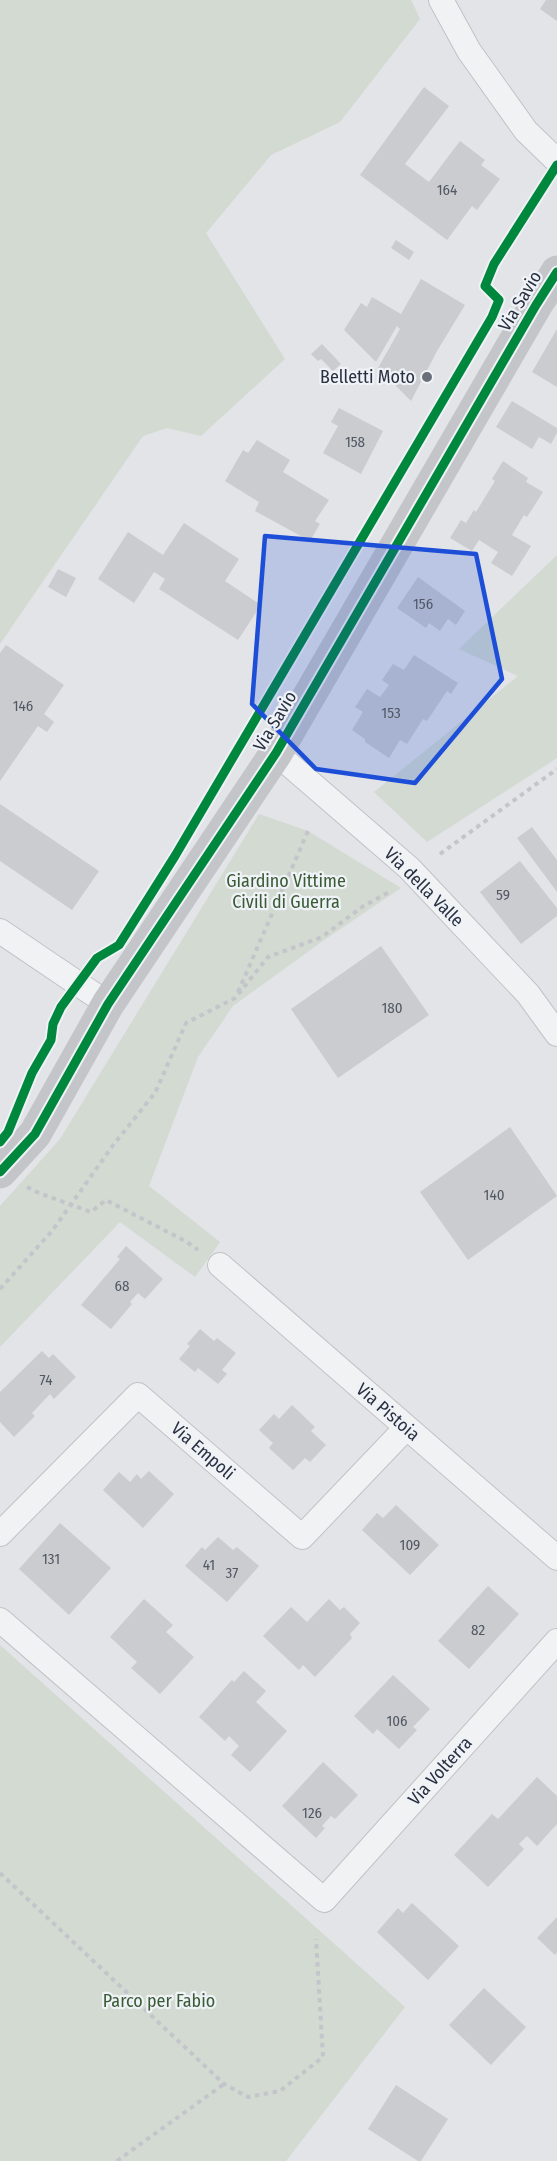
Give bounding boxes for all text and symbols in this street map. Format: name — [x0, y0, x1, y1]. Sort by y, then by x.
house number: 164 — [437, 181, 457, 199]
street label: Via Savio — [494, 267, 546, 335]
place label: Belletti Moto — [320, 366, 415, 388]
marker: Belletti Moto — [420, 370, 434, 384]
house number: 158 — [345, 433, 365, 451]
house number: 156 — [413, 595, 433, 613]
street label: Via Savio — [249, 687, 301, 755]
house number: 146 — [13, 697, 33, 715]
house number: 153 — [381, 704, 401, 722]
street label: Via della Valle — [380, 843, 468, 931]
park label: Giardino Vittime Civili di Guerra — [226, 870, 346, 913]
house number: 59 — [496, 886, 510, 904]
house number: 180 — [381, 999, 403, 1017]
house number: 140 — [484, 1186, 504, 1204]
house number: 68 — [115, 1277, 129, 1295]
house number: 74 — [40, 1371, 52, 1389]
street label: Via Pistoia — [352, 1378, 424, 1446]
street label: Via Empoli — [167, 1417, 239, 1485]
house number: 109 — [400, 1536, 420, 1554]
house number: 131 — [42, 1550, 60, 1568]
house number: 41 — [203, 1556, 215, 1574]
house number: 37 — [226, 1564, 238, 1582]
house number: 82 — [471, 1621, 485, 1639]
house number: 106 — [386, 1712, 408, 1730]
street label: Via Volterra — [403, 1732, 477, 1810]
house number: 126 — [302, 1804, 322, 1822]
park label: Parco per Fabio — [103, 1990, 215, 2012]

